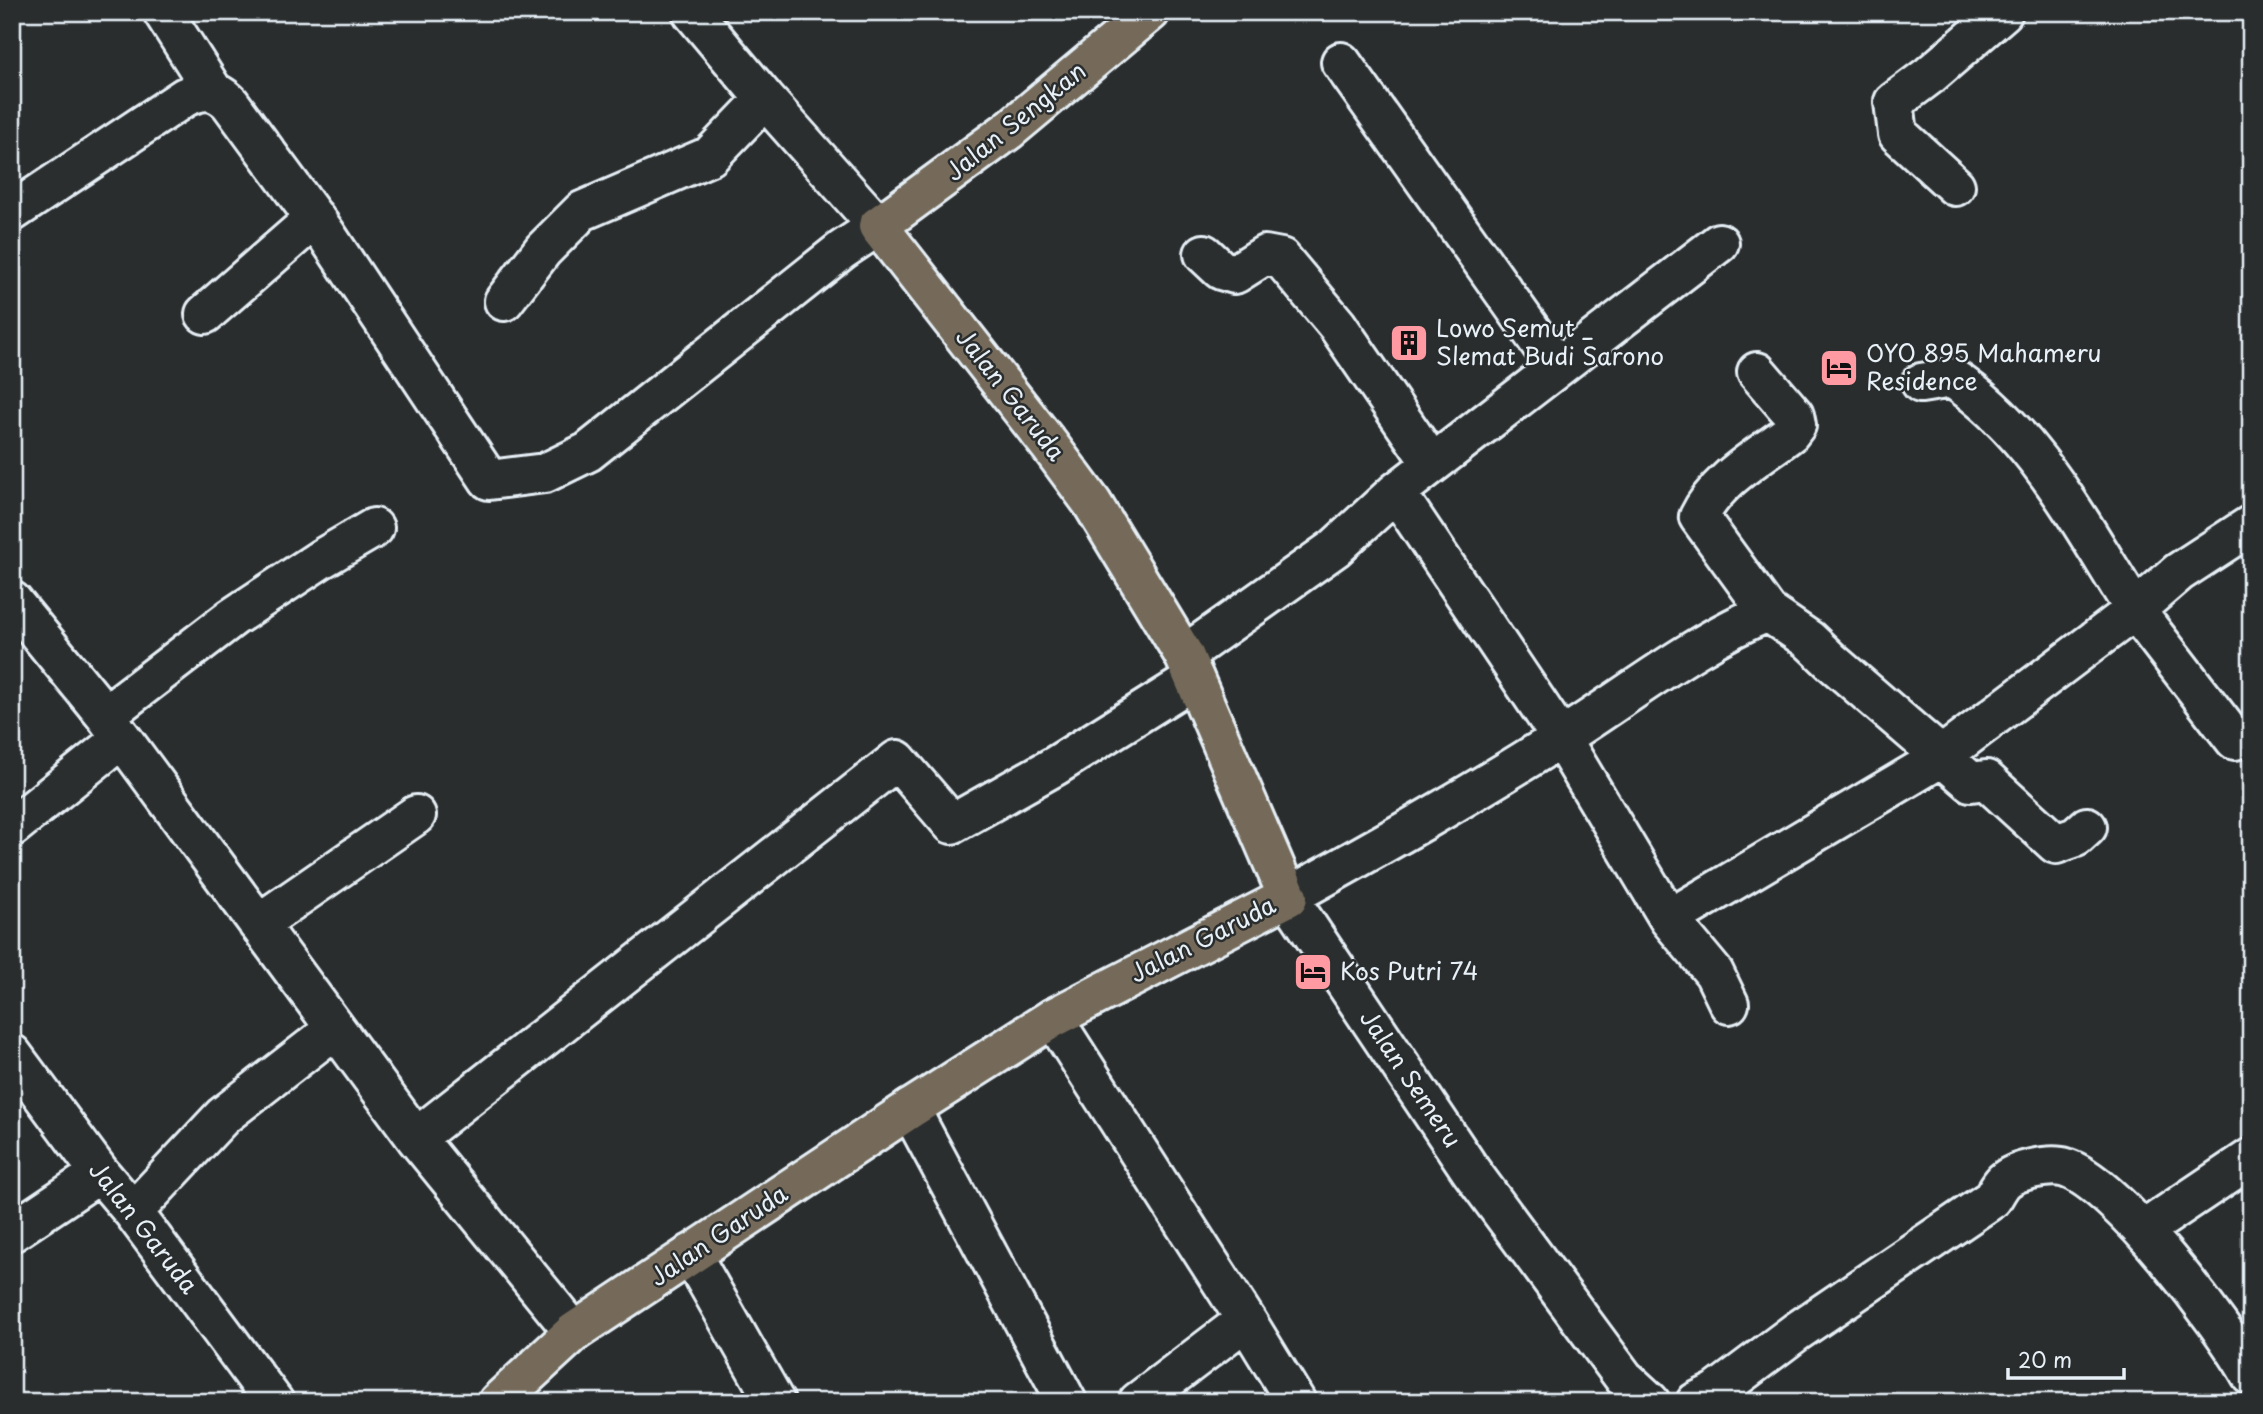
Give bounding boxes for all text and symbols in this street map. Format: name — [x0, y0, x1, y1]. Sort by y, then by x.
street label: Jalan Sengkan — [937, 52, 1093, 189]
place label: Lowo Semut _ Slemat Budi Sarono — [1436, 309, 1664, 373]
street label: Jalan Garuda — [948, 320, 1075, 468]
building icon: Lowo Semut _ Slemat Budi Sarono — [1388, 322, 1430, 364]
place label: OYO 895 Mahameru Residence — [1866, 334, 2102, 398]
hotel icon: OYO 895 Mahameru Residence — [1818, 347, 1860, 389]
street label: Jalan Garuda — [1123, 886, 1282, 990]
hotel icon: Kos Putri 74 — [1292, 951, 1334, 993]
place label: Kos Putri 74 — [1340, 952, 1478, 988]
street label: Jalan Semeru — [1352, 1001, 1471, 1154]
street label: Jalan Garuda — [81, 1153, 208, 1301]
street label: Jalan Garuda — [642, 1175, 794, 1294]
scale bar — [2008, 1337, 2123, 1381]
text: 20 m — [2018, 1343, 2072, 1375]

